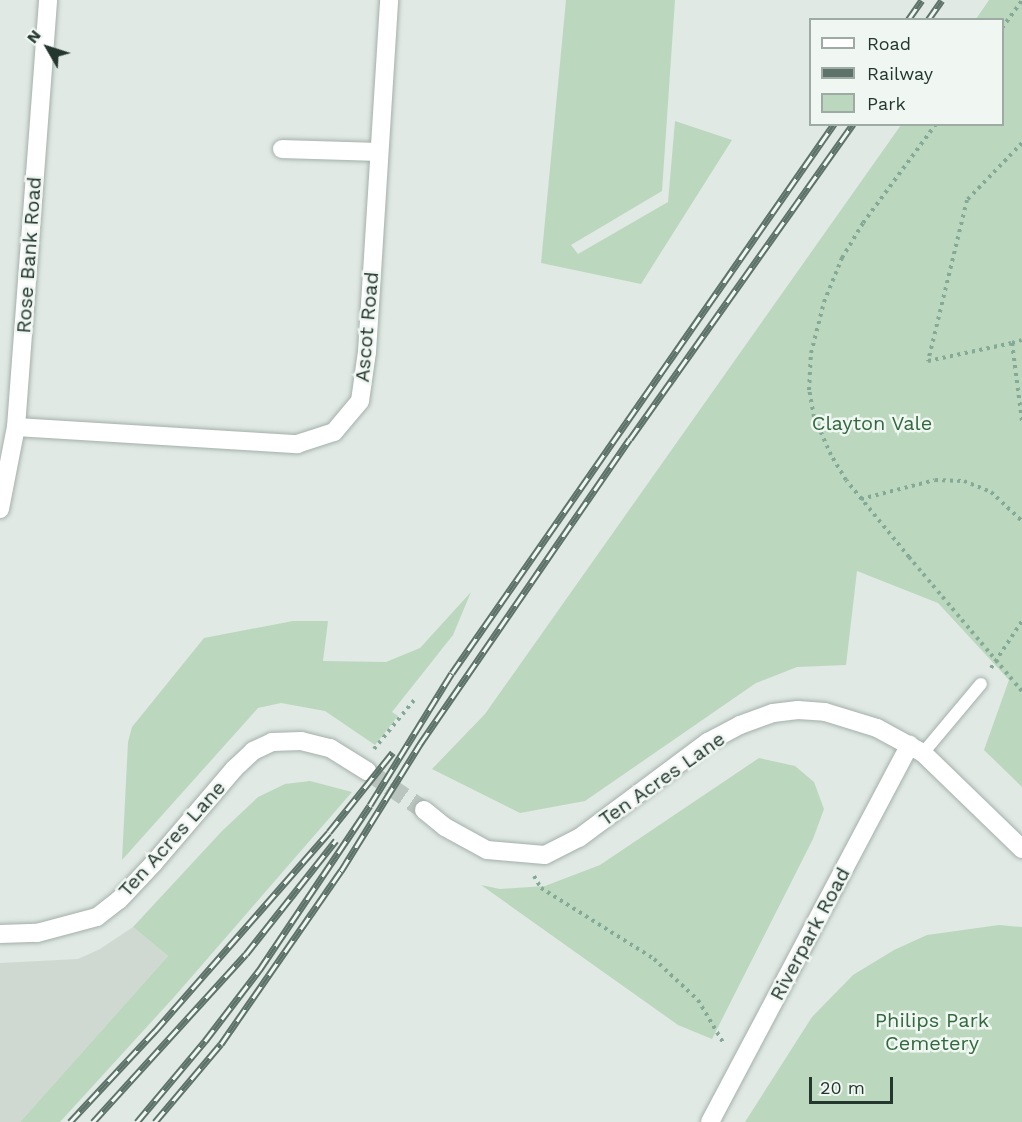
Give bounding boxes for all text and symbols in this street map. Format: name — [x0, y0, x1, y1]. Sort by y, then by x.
north arrow — [18, 18, 78, 78]
legend — [809, 18, 1004, 126]
text: N — [23, 26, 45, 47]
text: Road — [867, 33, 911, 54]
text: Railway — [867, 63, 933, 84]
text: Park — [867, 93, 906, 114]
street label: Rose Bank Road — [12, 176, 46, 334]
street label: Ascot Road — [350, 271, 384, 383]
park label: Clayton Vale — [811, 411, 933, 435]
street label: Ten Acres Lane — [594, 727, 730, 831]
street label: Ten Acres Lane — [113, 776, 231, 902]
street label: Riverpark Road — [765, 863, 855, 1005]
park label: Philips Park Cemetery — [875, 1008, 989, 1055]
scale bar — [812, 1065, 896, 1103]
text: 20 m — [820, 1077, 865, 1098]

